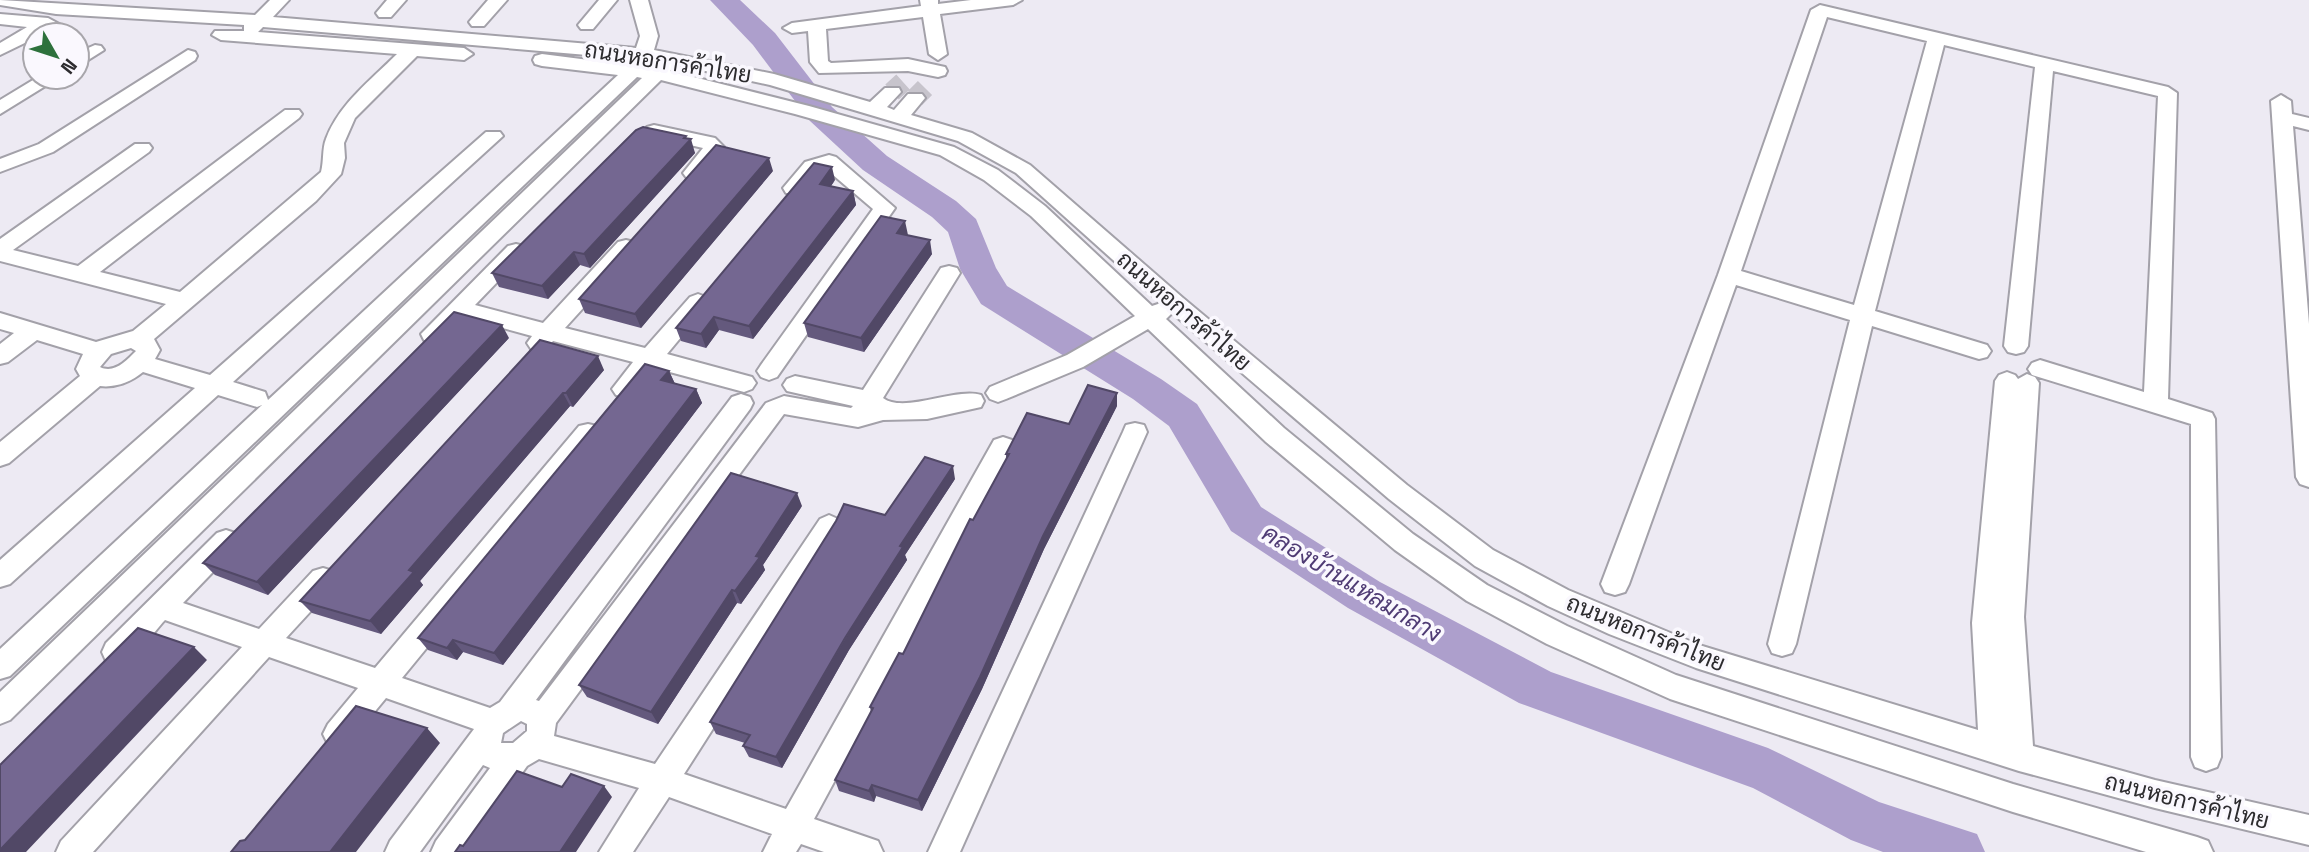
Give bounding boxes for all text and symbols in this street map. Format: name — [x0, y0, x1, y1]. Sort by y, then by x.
north arrow — [21, 21, 91, 91]
street label: ถนนหอการค้าไทย — [582, 33, 754, 90]
text: N — [55, 54, 83, 79]
street label: ถนนหอการค้าไทย — [1111, 244, 1258, 378]
water label: คลองบ้านแหลมกลาง — [1257, 517, 1447, 649]
street label: ถนนหอการค้าไทย — [1562, 587, 1730, 678]
street label: ถนนหอการค้าไทย — [2102, 765, 2273, 836]

